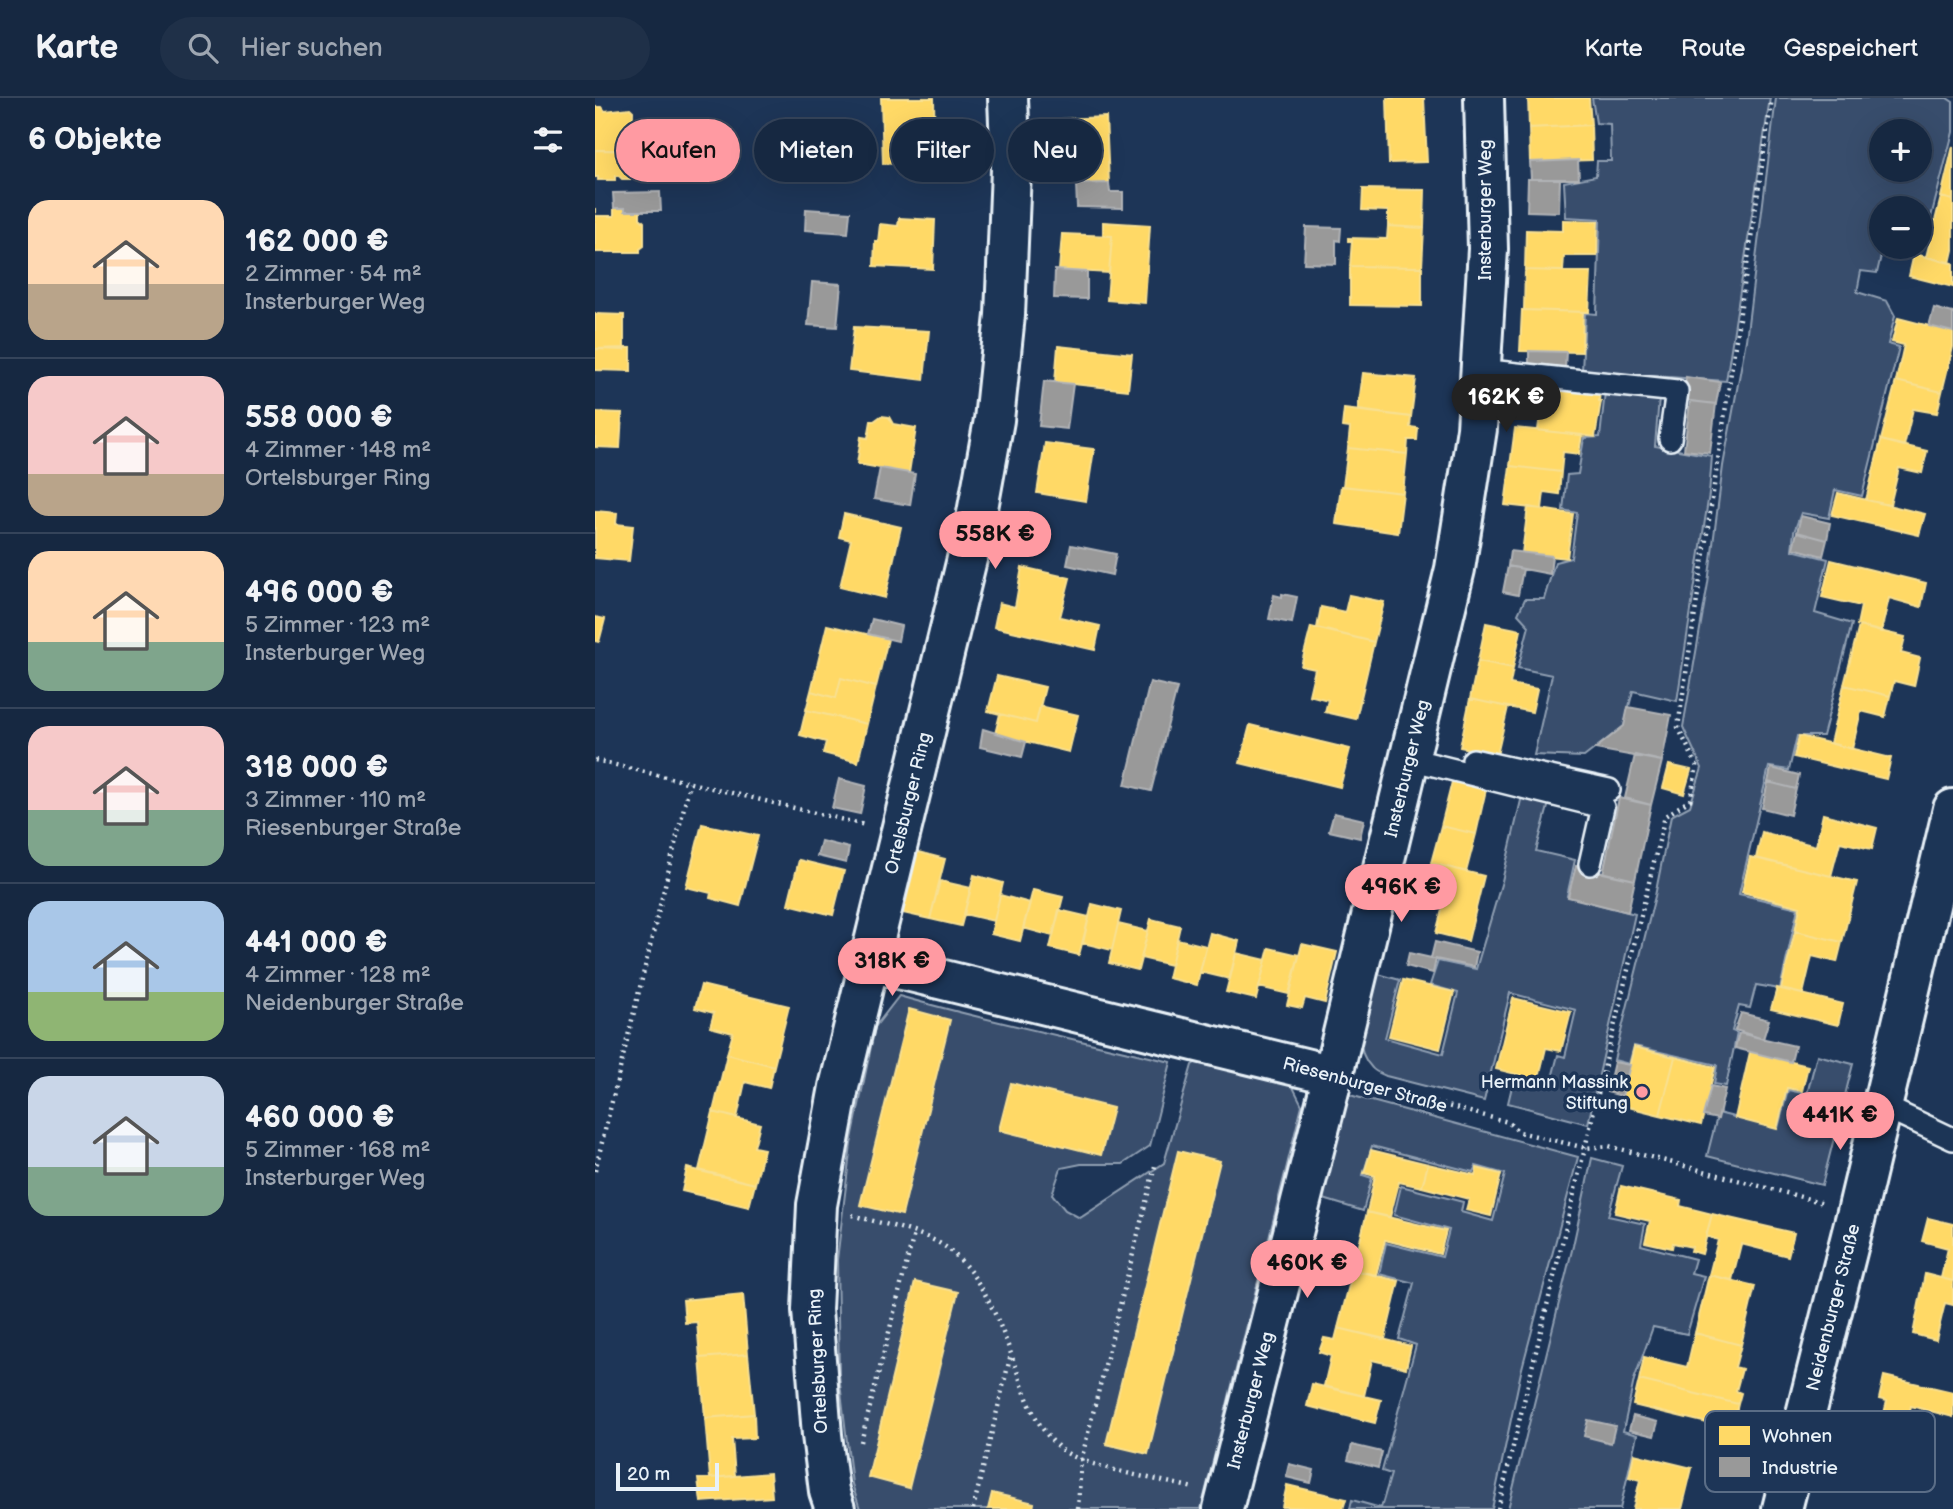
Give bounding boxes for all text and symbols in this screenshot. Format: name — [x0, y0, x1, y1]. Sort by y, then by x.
search box — [160, 17, 650, 80]
text: Karte — [35, 28, 118, 68]
icon: search — [184, 29, 222, 67]
text: Hier suchen — [240, 33, 383, 64]
text: Karte — [1584, 34, 1643, 63]
text: Route — [1681, 34, 1746, 63]
text: Gespeichert — [1784, 34, 1918, 63]
chip: Kaufen — [616, 119, 740, 182]
chip: Mieten — [754, 119, 877, 182]
chip: Filter — [891, 119, 994, 182]
chip: Neu — [1008, 119, 1102, 182]
map controls — [1869, 119, 1932, 259]
button: + — [1869, 119, 1932, 182]
icon: filters — [529, 121, 567, 159]
text: 6 Objekte — [28, 122, 162, 158]
street label: Insterburger Weg — [1475, 139, 1496, 281]
button: − — [1869, 196, 1932, 259]
text: 162 000 € — [245, 224, 389, 260]
icon: home — [84, 228, 168, 312]
text: 2 Zimmer · 54 m² — [245, 260, 422, 288]
text: Insterburger Weg — [245, 288, 425, 316]
pin: 162K € — [1449, 374, 1563, 434]
text: 162K € — [1468, 383, 1544, 411]
text: 558 000 € — [245, 400, 393, 436]
icon: home — [84, 404, 168, 488]
text: 4 Zimmer · 148 m² — [245, 436, 431, 464]
text: Ortelsburger Ring — [245, 464, 430, 492]
pin: 558K € — [938, 512, 1052, 571]
text: 558K € — [955, 520, 1035, 548]
text: 496 000 € — [245, 575, 393, 611]
icon: home — [84, 579, 168, 663]
text: 5 Zimmer · 123 m² — [245, 611, 430, 639]
text: Insterburger Weg — [245, 639, 425, 667]
street label: Insterburger Weg — [1380, 697, 1434, 840]
street label: Ortelsburger Ring — [880, 730, 935, 876]
text: 318 000 € — [245, 750, 388, 786]
icon: home — [84, 754, 168, 838]
text: 3 Zimmer · 110 m² — [245, 786, 426, 814]
text: Riesenburger Straße — [245, 814, 461, 842]
pin: 496K € — [1344, 864, 1458, 924]
text: 496K € — [1361, 873, 1441, 901]
text: 441 000 € — [245, 925, 387, 961]
icon: home — [84, 929, 168, 1013]
pin: 318K € — [835, 939, 949, 998]
text: 318K € — [854, 947, 930, 975]
text: 4 Zimmer · 128 m² — [245, 961, 431, 989]
text: Neidenburger Straße — [245, 989, 464, 1017]
street label: Riesenburger Straße — [1281, 1053, 1450, 1117]
place label: Hermann Massink Stiftung — [1481, 1072, 1628, 1114]
marker: Hermann Massink Stiftung — [1634, 1084, 1650, 1100]
pin: 441K € — [1783, 1093, 1897, 1152]
text: 460 000 € — [245, 1100, 394, 1136]
text: 441K € — [1802, 1101, 1878, 1129]
icon: home — [84, 1104, 168, 1188]
text: 5 Zimmer · 168 m² — [245, 1136, 430, 1164]
text: Insterburger Weg — [245, 1164, 425, 1192]
street label: Neidenburger Straße — [1802, 1221, 1864, 1393]
pin: 460K € — [1250, 1240, 1364, 1300]
text: 460K € — [1266, 1249, 1348, 1277]
street label: Ortelsburger Ring — [804, 1288, 832, 1434]
street label: Insterburger Weg — [1223, 1329, 1278, 1471]
legend — [1705, 1411, 1935, 1492]
text: Wohnen — [1762, 1425, 1832, 1448]
text: Industrie — [1762, 1457, 1838, 1480]
scale bar — [616, 1460, 719, 1492]
text: 20 m — [627, 1463, 670, 1486]

